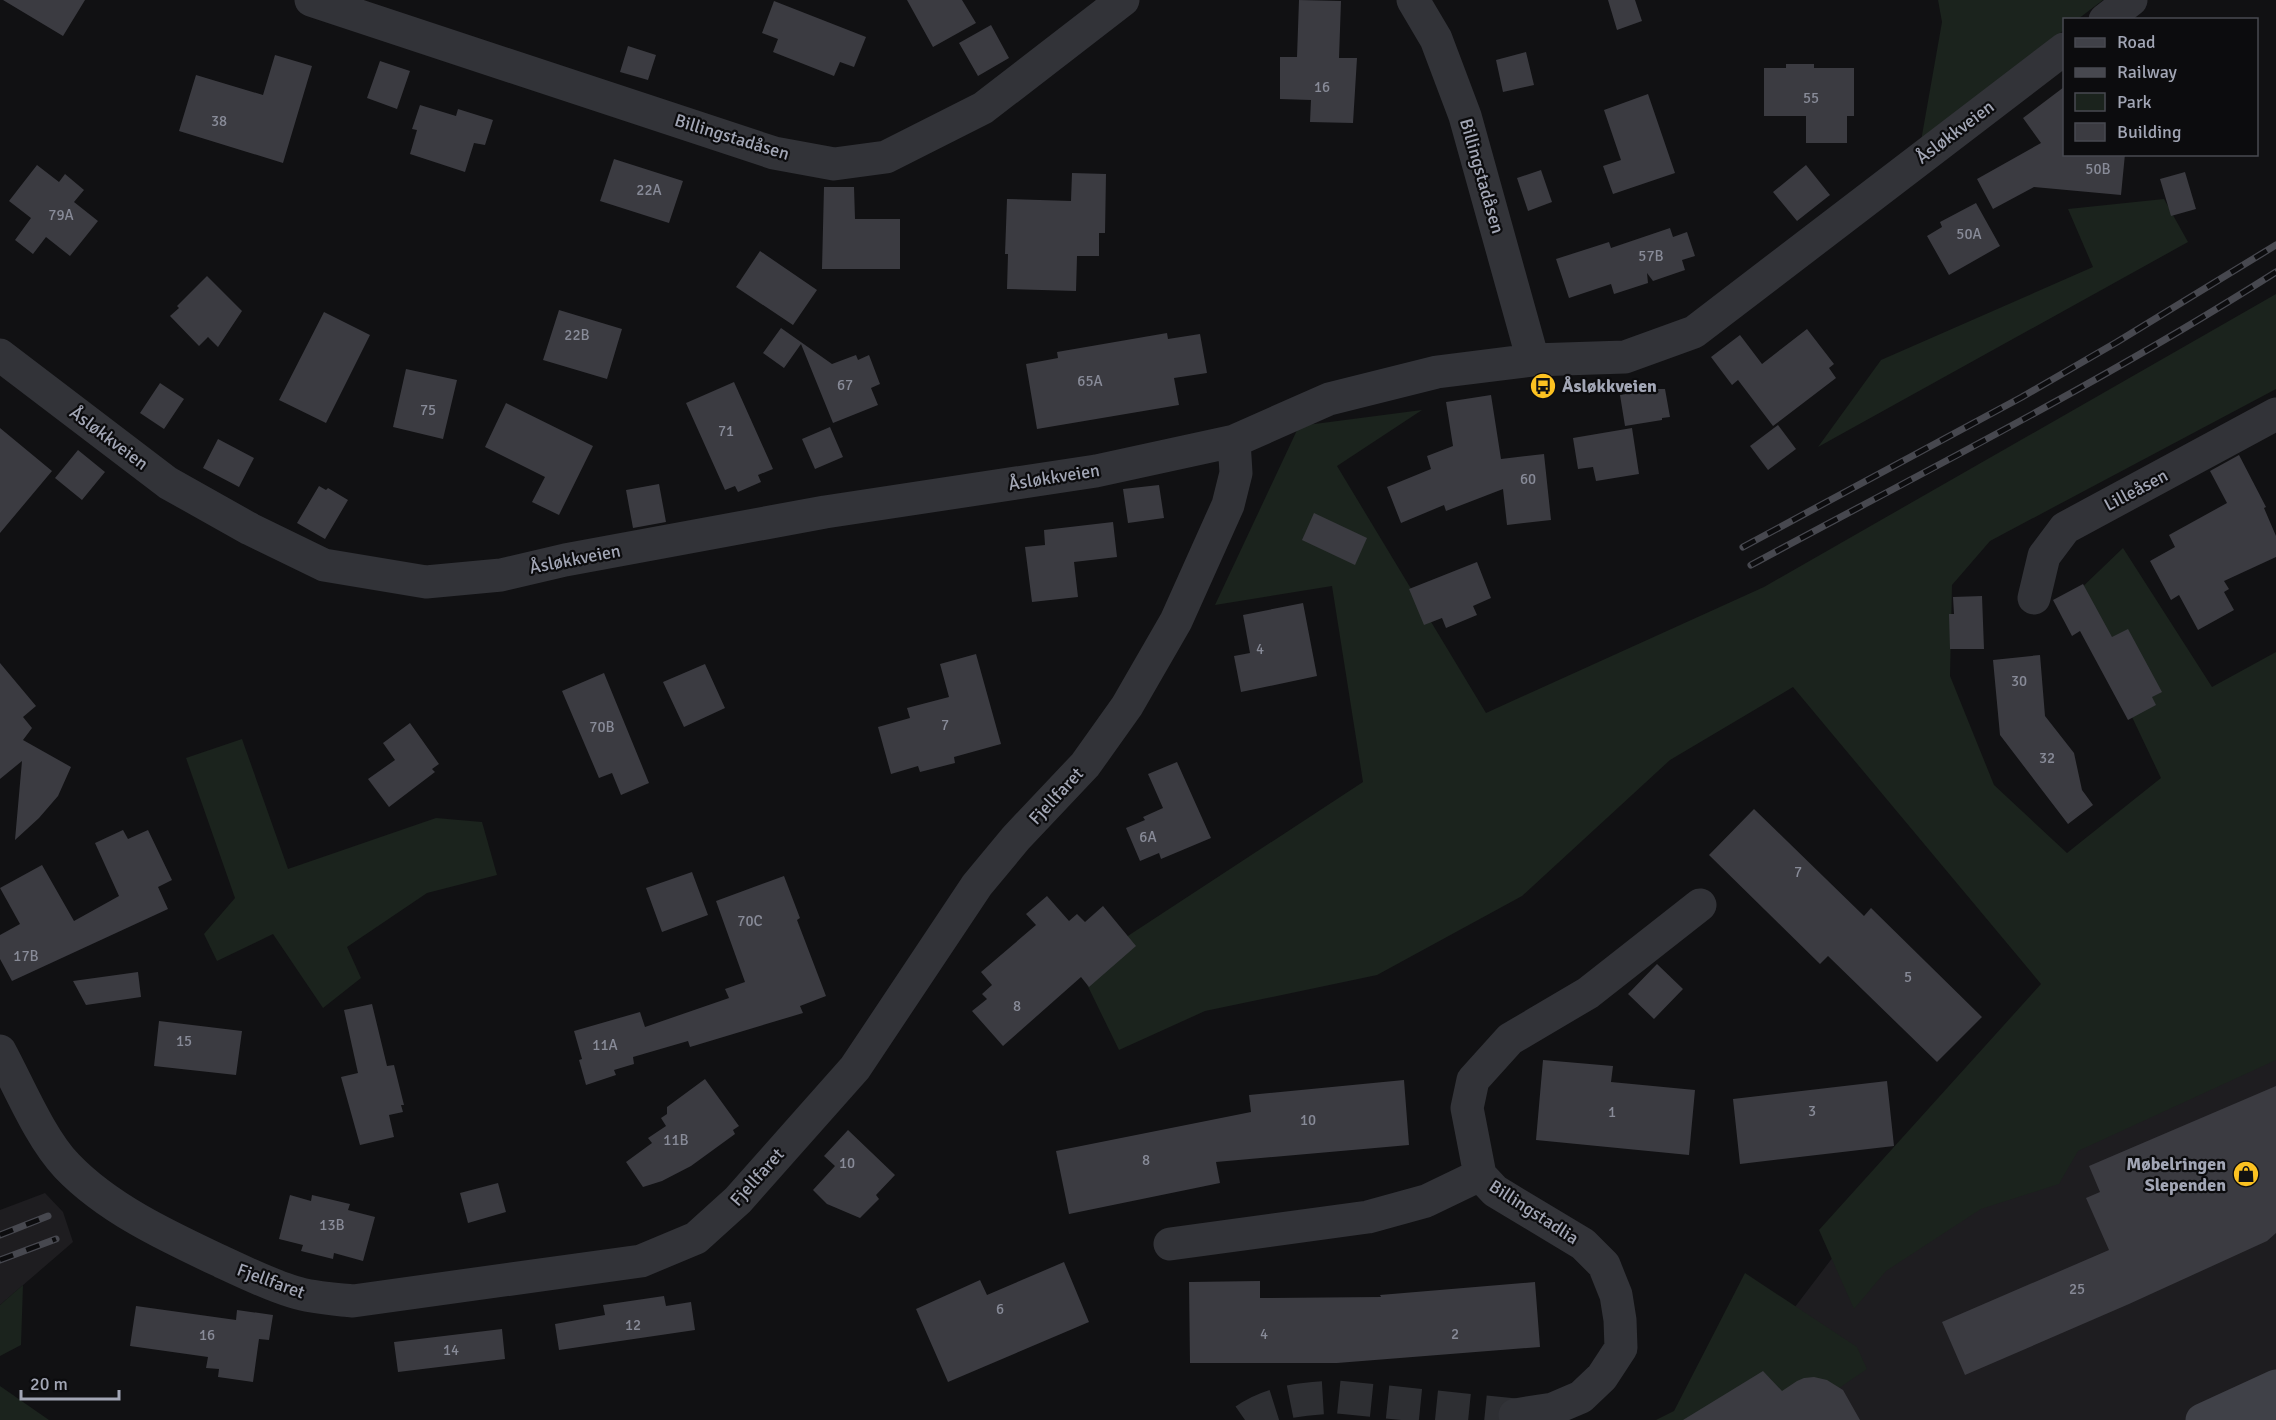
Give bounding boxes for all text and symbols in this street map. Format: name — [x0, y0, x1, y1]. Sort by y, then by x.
legend — [2063, 18, 2258, 156]
text: Road — [2117, 31, 2156, 53]
text: Railway — [2117, 61, 2178, 83]
house number: 16 — [1314, 78, 1330, 96]
house number: 55 — [1803, 89, 1819, 107]
text: Park — [2117, 91, 2152, 113]
street label: Åsløkkveien — [1912, 95, 1998, 169]
street label: Billingstadåsen — [672, 109, 792, 165]
house number: 38 — [211, 112, 227, 130]
street label: Billingstadåsen — [1455, 116, 1509, 236]
text: Building — [2117, 121, 2181, 143]
house number: 50B — [2085, 160, 2111, 178]
house number: 22A — [636, 181, 662, 199]
house number: 79A — [48, 206, 74, 224]
house number: 50A — [1956, 225, 1982, 243]
house number: 57B — [1638, 247, 1664, 265]
house number: 22B — [564, 326, 590, 344]
bus stop icon: Åsløkkveien — [1528, 371, 1558, 401]
house number: 65A — [1077, 372, 1103, 390]
place label: Åsløkkveien — [1562, 375, 1657, 397]
house number: 67 — [837, 376, 853, 394]
street label: Åsløkkveien — [66, 401, 152, 475]
house number: 75 — [420, 401, 436, 419]
house number: 71 — [718, 422, 734, 440]
street label: Åsløkkveien — [1007, 459, 1101, 495]
street label: Lilleåsen — [2100, 464, 2172, 516]
house number: 60 — [1520, 470, 1536, 488]
street label: Åsløkkveien — [528, 539, 622, 579]
house number: 4 — [1256, 640, 1264, 658]
house number: 30 — [2011, 672, 2027, 690]
house number: 7 — [941, 716, 949, 734]
house number: 70B — [589, 718, 615, 736]
house number: 32 — [2039, 749, 2055, 767]
street label: Fjellfaret — [1024, 763, 1088, 829]
house number: 6A — [1139, 828, 1157, 846]
house number: 7 — [1794, 863, 1802, 881]
house number: 70C — [737, 912, 763, 930]
house number: 17B — [13, 947, 39, 965]
house number: 5 — [1904, 968, 1912, 986]
house number: 8 — [1013, 997, 1021, 1015]
house number: 15 — [176, 1032, 192, 1050]
house number: 11A — [592, 1036, 618, 1054]
house number: 3 — [1808, 1102, 1816, 1120]
house number: 1 — [1608, 1103, 1616, 1121]
house number: 10 — [1300, 1111, 1316, 1129]
house number: 11B — [663, 1131, 689, 1149]
street label: Fjellfaret — [725, 1143, 789, 1211]
house number: 8 — [1142, 1151, 1150, 1169]
place label: Møbelringen Slependen — [2126, 1153, 2226, 1196]
house number: 10 — [839, 1154, 855, 1172]
shop icon: Møbelringen Slependen — [2231, 1159, 2261, 1189]
street label: Billingstadlia — [1485, 1175, 1583, 1249]
house number: 13B — [319, 1216, 345, 1234]
street label: Fjellfaret — [234, 1259, 308, 1303]
house number: 25 — [2069, 1280, 2085, 1298]
house number: 6 — [996, 1300, 1004, 1318]
house number: 12 — [625, 1316, 641, 1334]
house number: 4 — [1260, 1325, 1268, 1343]
house number: 2 — [1451, 1325, 1459, 1343]
house number: 16 — [199, 1326, 215, 1344]
house number: 14 — [443, 1341, 459, 1359]
scale bar — [21, 1363, 118, 1401]
text: 20 m — [30, 1373, 68, 1395]

